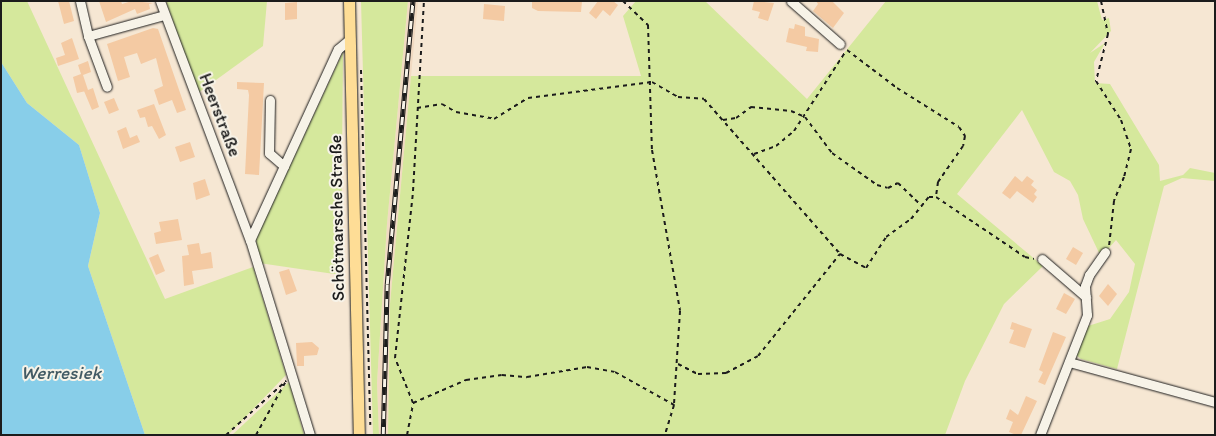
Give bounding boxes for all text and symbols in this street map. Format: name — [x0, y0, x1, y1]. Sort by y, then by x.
street label: Heerstraße — [194, 70, 246, 160]
street label: Schötmarsche Straße — [325, 135, 349, 301]
water label: Werresiek — [21, 362, 101, 384]

